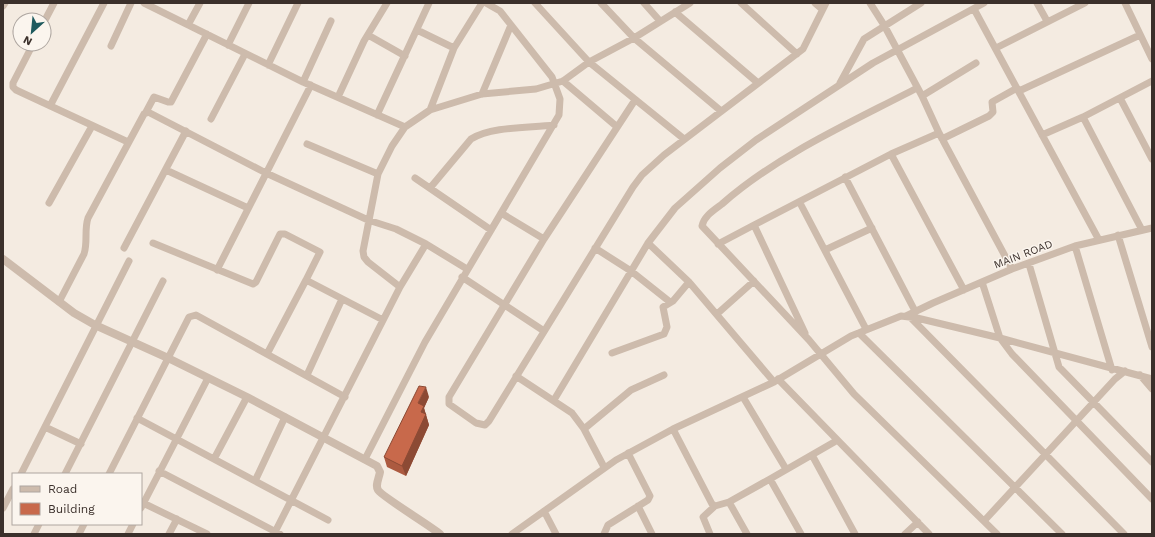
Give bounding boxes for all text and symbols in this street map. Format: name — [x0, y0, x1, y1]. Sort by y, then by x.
north arrow — [12, 12, 52, 52]
text: N — [21, 33, 34, 48]
street label: MAIN ROAD — [992, 237, 1055, 272]
legend — [12, 473, 142, 525]
text: Road — [48, 482, 77, 496]
text: Building — [48, 502, 95, 516]

